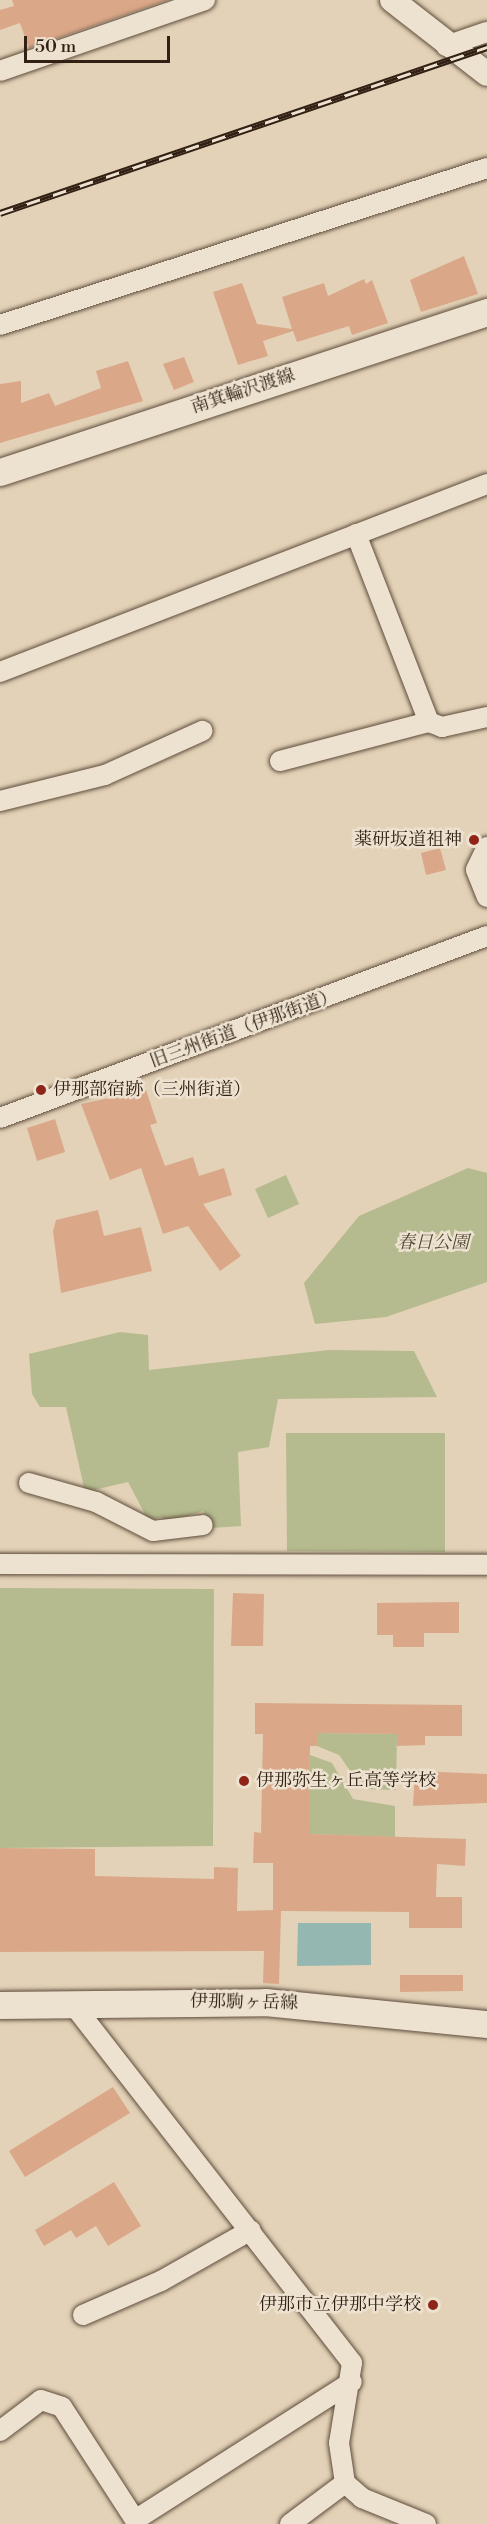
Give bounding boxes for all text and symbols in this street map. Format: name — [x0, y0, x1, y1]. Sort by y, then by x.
scale bar — [27, 24, 172, 62]
text: 50 m — [35, 35, 76, 58]
street label: 南箕輪沢渡線 — [188, 365, 298, 419]
place label: 薬研坂道祖神 — [354, 829, 462, 851]
marker: 薬研坂道祖神 — [467, 833, 481, 847]
street label: 旧三州街道（伊那街道） — [147, 985, 341, 1073]
place label: 伊那部宿跡（三州街道） — [53, 1079, 251, 1101]
marker: 伊那部宿跡（三州街道） — [34, 1083, 48, 1097]
park label: 春日公園 — [397, 1232, 469, 1254]
place label: 伊那弥生ヶ丘高等学校 — [256, 1770, 436, 1792]
marker: 伊那弥生ヶ丘高等学校 — [237, 1774, 251, 1788]
street label: 伊那駒ヶ岳線 — [190, 1991, 298, 2015]
place label: 伊那市立伊那中学校 — [259, 2294, 421, 2316]
marker: 伊那市立伊那中学校 — [426, 2298, 440, 2312]

